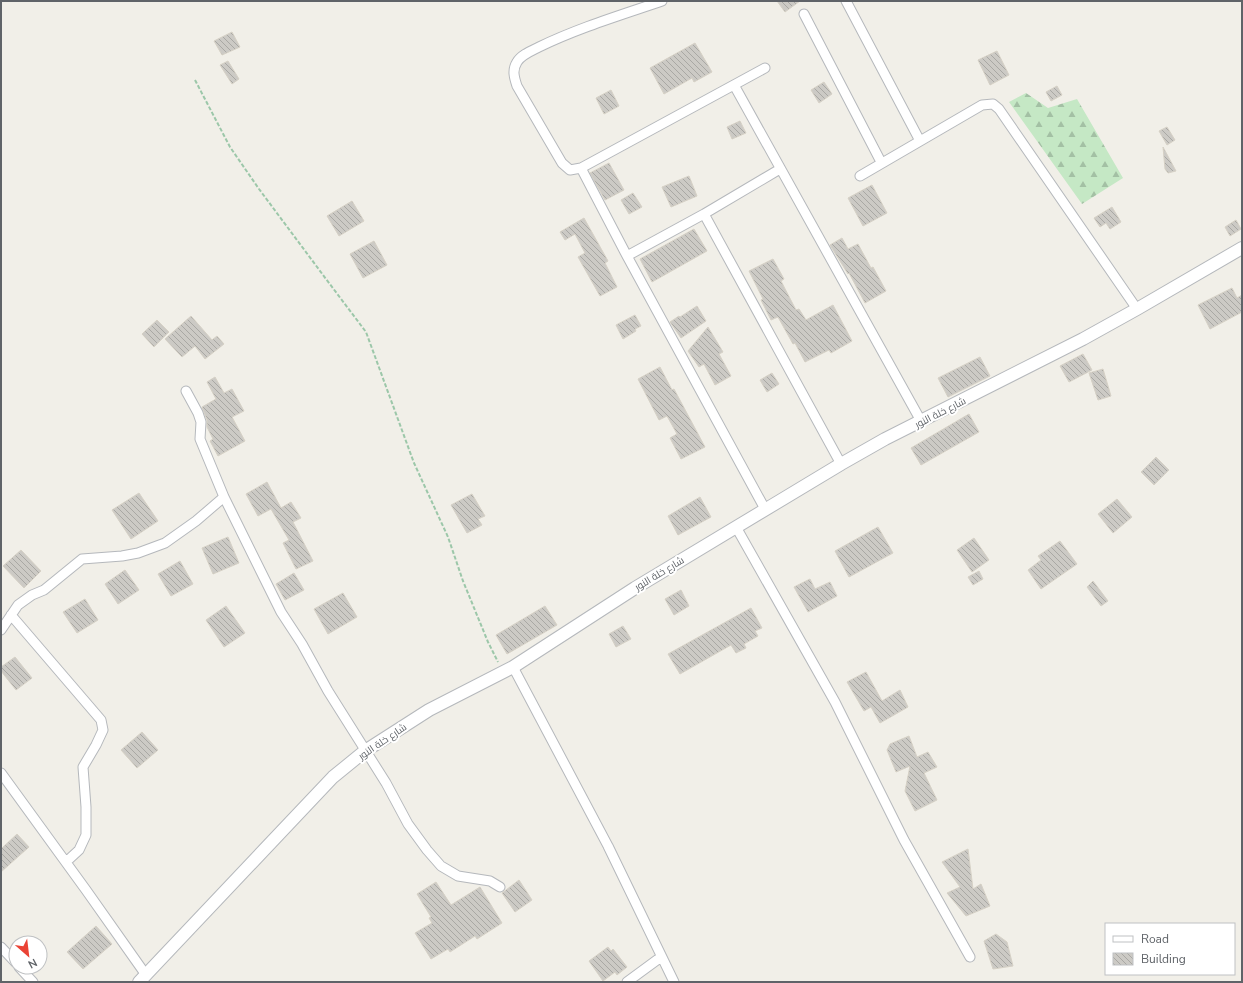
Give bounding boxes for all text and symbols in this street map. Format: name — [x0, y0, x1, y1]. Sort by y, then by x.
street label: شارع خلة النور — [912, 394, 968, 432]
street label: شارع خلة النور — [631, 554, 687, 595]
street label: شارع خلة النور — [355, 720, 410, 764]
legend — [1105, 923, 1235, 975]
text: Road — [1141, 931, 1169, 947]
north arrow — [8, 935, 48, 975]
text: Building — [1141, 951, 1186, 967]
text: N — [25, 955, 40, 972]

